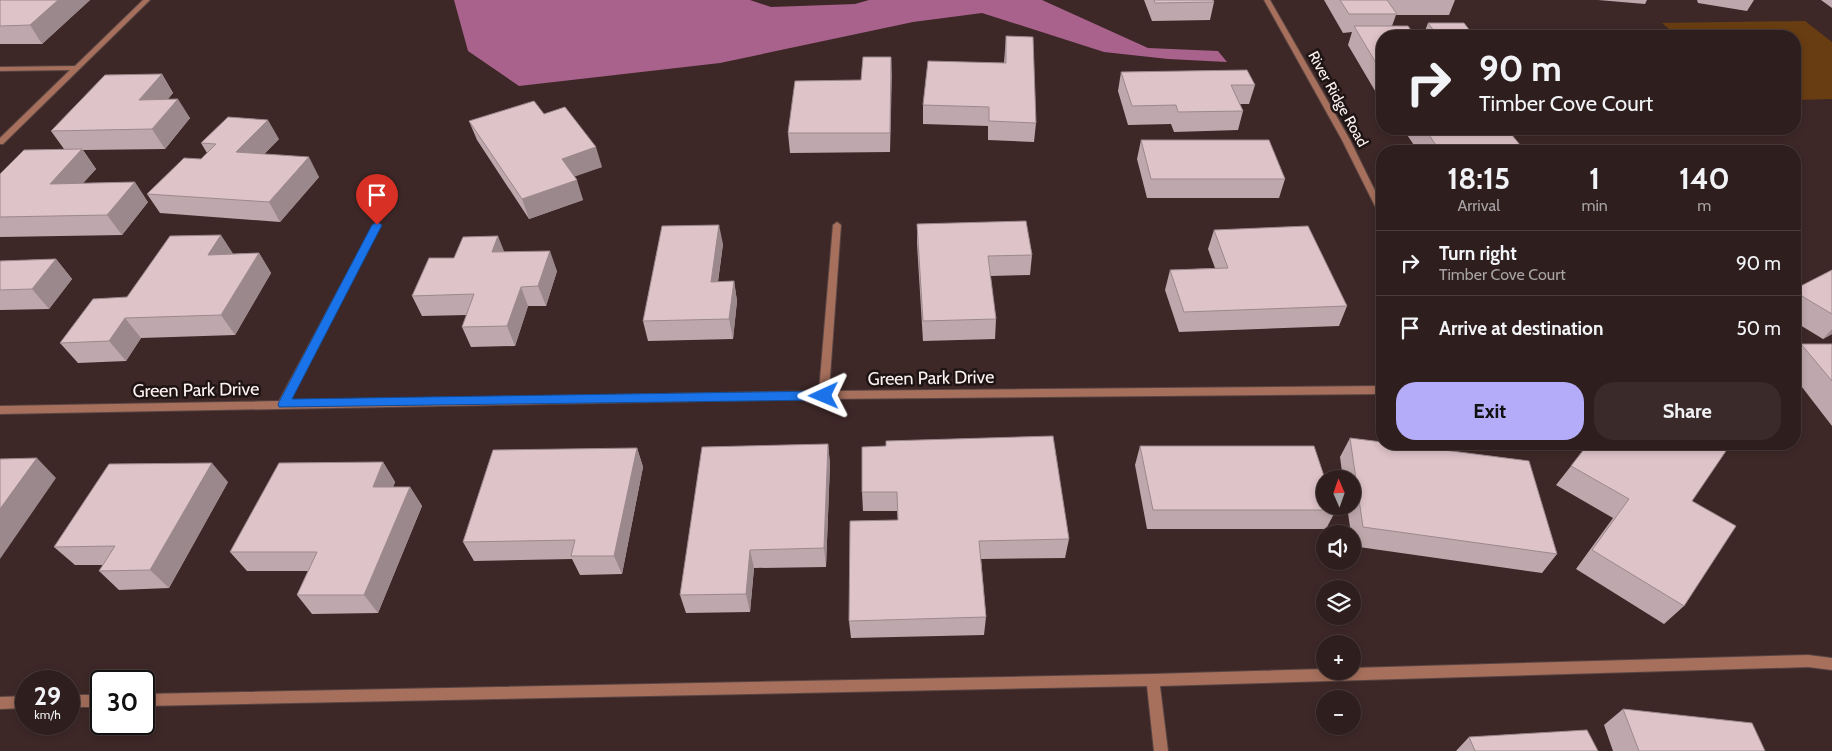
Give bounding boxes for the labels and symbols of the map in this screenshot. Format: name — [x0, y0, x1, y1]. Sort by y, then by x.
street label: River Ridge Road — [1304, 48, 1372, 150]
pin — [356, 174, 398, 225]
street label: Green Park Drive — [867, 366, 995, 390]
position arrow — [797, 369, 849, 421]
street label: Green Park Drive — [132, 378, 260, 402]
north arrow — [1316, 470, 1361, 515]
speed limit sign: 30 — [90, 670, 155, 735]

